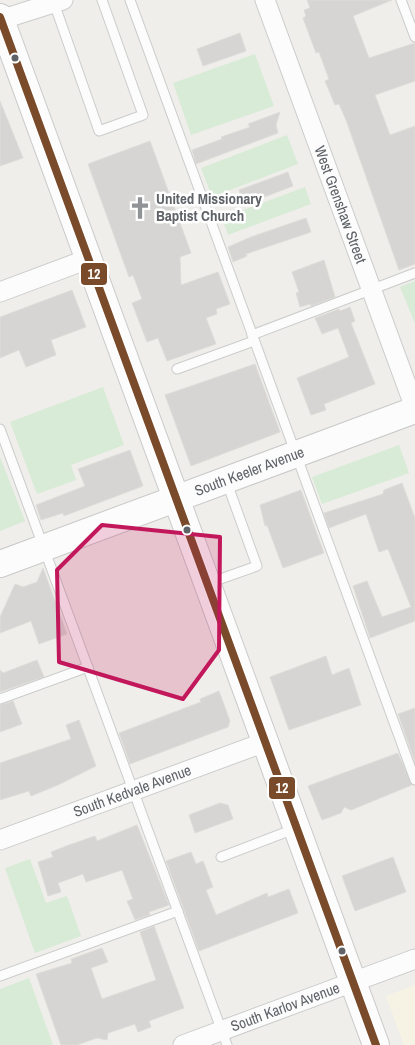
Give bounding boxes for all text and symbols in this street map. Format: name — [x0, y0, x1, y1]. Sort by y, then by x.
unlabelled marker — [10, 53, 20, 63]
street label: West Grenshaw Street — [310, 143, 372, 267]
place label: United Missionary Baptist Church — [156, 188, 262, 226]
church icon: United Missionary Baptist Church — [127, 195, 153, 221]
line badge: 12 — [80, 262, 108, 286]
text: 12 — [88, 265, 100, 283]
street label: South Keeler Avenue — [191, 441, 307, 501]
unlabelled marker — [182, 525, 192, 535]
street label: South Kedvale Avenue — [70, 759, 194, 822]
line badge: 12 — [268, 776, 296, 800]
text: 12 — [276, 779, 288, 797]
unlabelled marker — [337, 946, 347, 956]
street label: South Karlov Avenue — [228, 977, 343, 1036]

